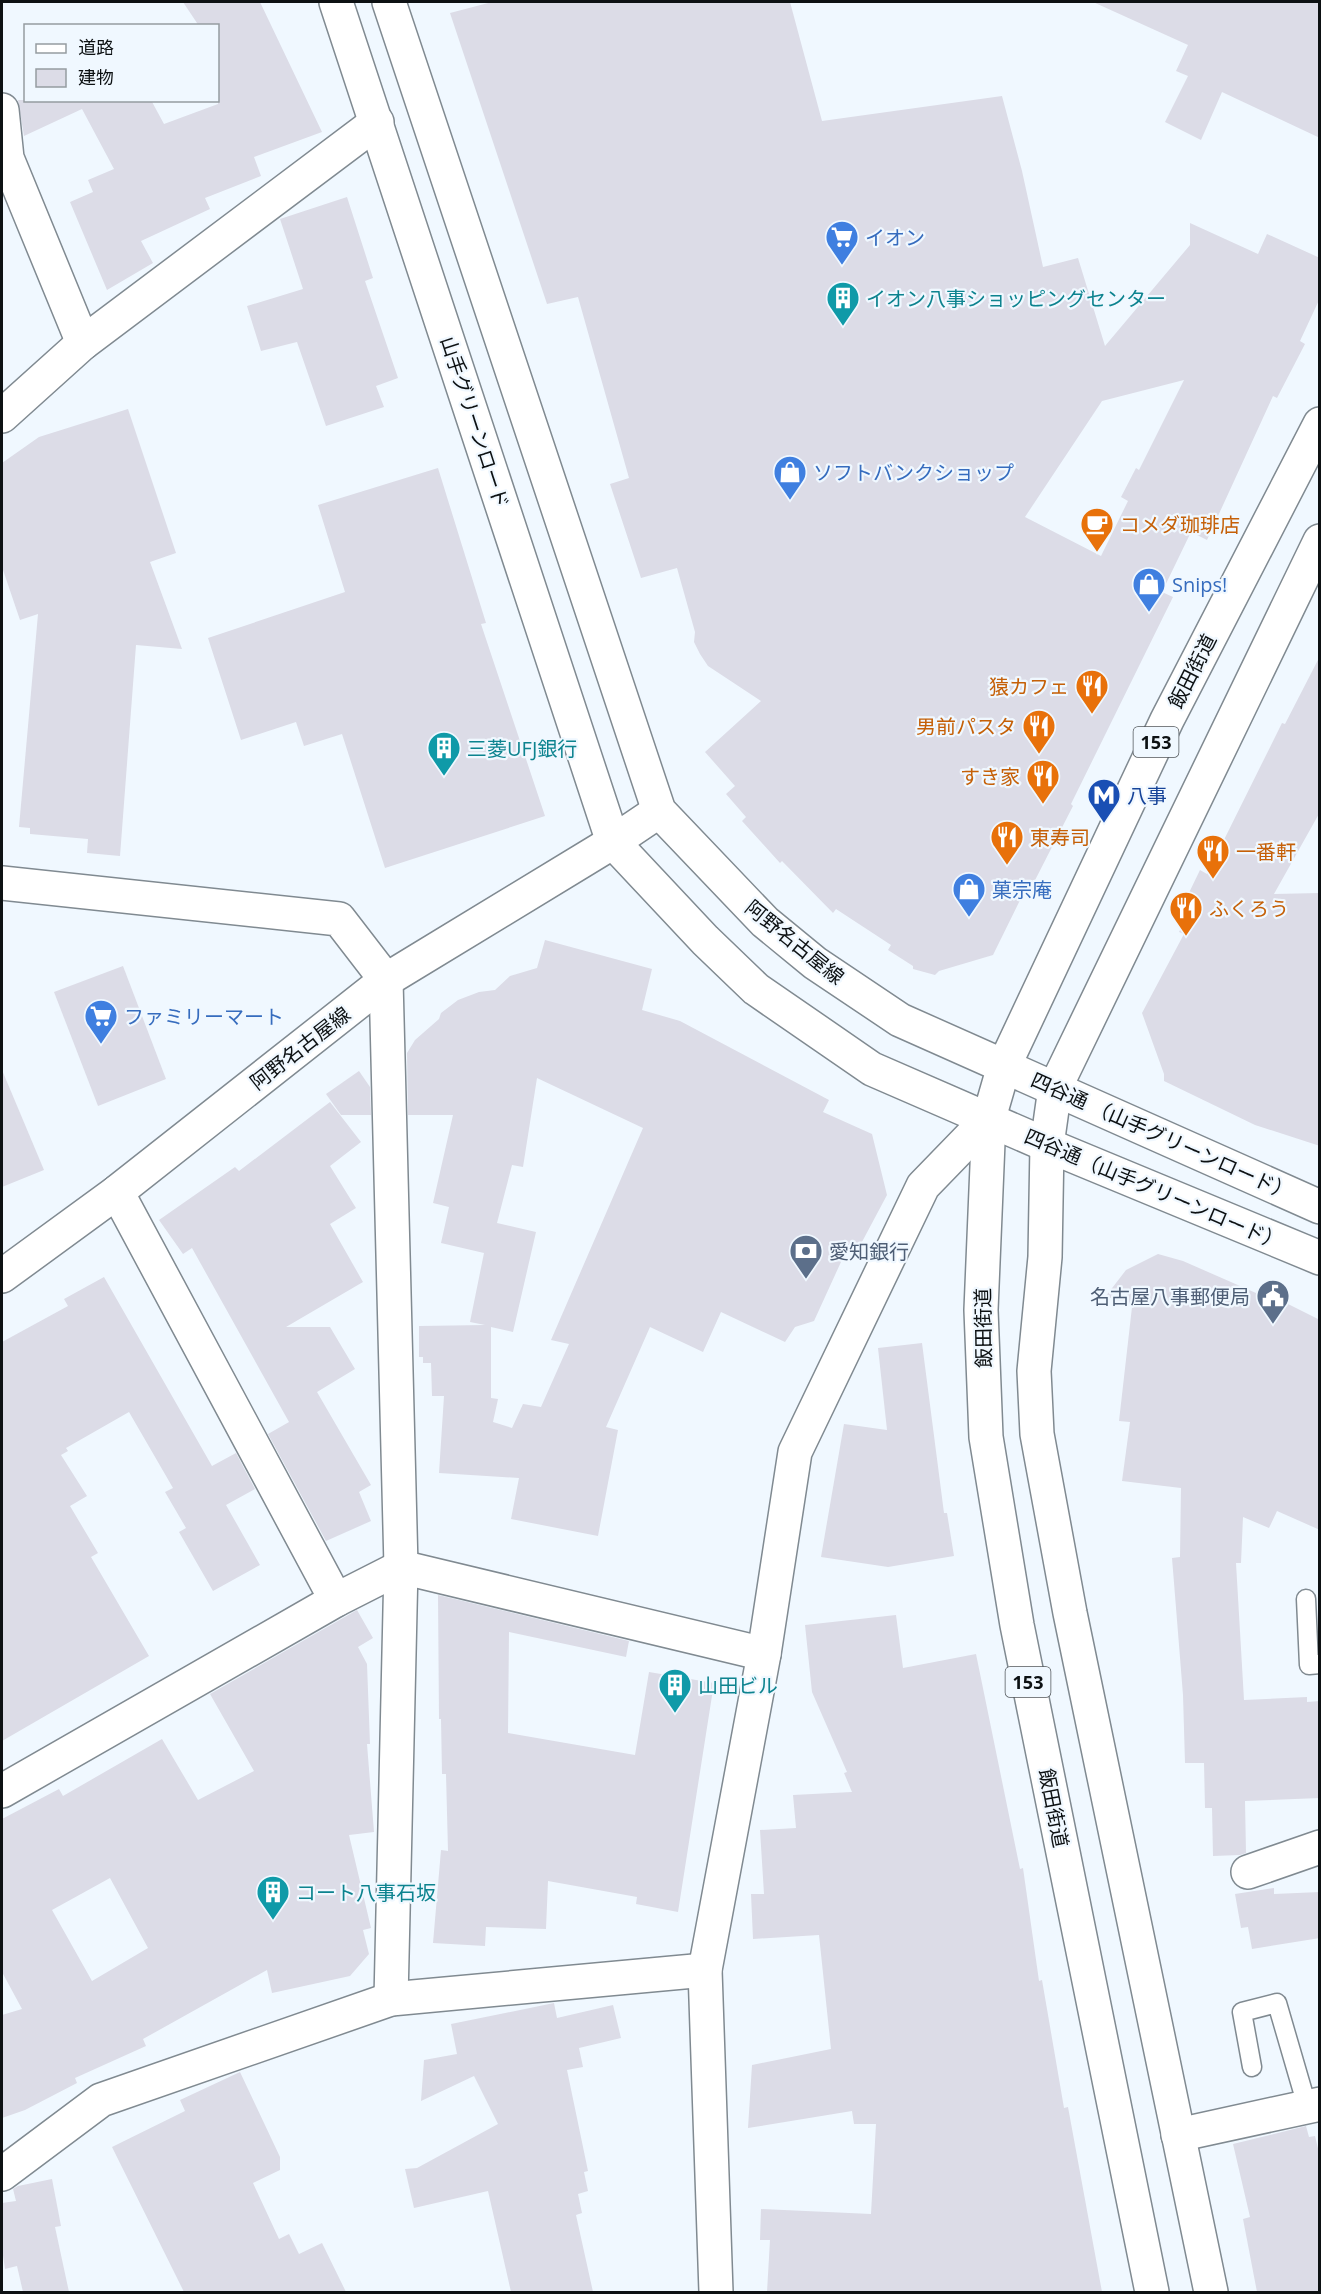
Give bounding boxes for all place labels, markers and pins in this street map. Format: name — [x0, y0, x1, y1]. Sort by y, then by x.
supermarket icon: イオン — [824, 219, 860, 266]
place label: イオン — [865, 224, 925, 251]
building icon: イオン八事ショッピングセンター — [825, 280, 861, 327]
place label: イオン八事ショッピングセンター — [866, 285, 1166, 312]
shop icon: ソフトバンクショップ — [772, 454, 808, 501]
place label: ソフトバンクショップ — [813, 459, 1014, 486]
cafe icon: コメダ珈琲店 — [1079, 506, 1115, 553]
place label: コメダ珈琲店 — [1120, 511, 1240, 538]
shop icon: Snips! — [1131, 566, 1167, 613]
place label: Snips! — [1172, 571, 1227, 598]
restaurant icon: 猿カフェ — [1074, 668, 1110, 715]
place label: 猿カフェ — [989, 673, 1069, 700]
restaurant icon: 男前パスタ — [1021, 708, 1057, 755]
place label: 男前パスタ — [916, 713, 1016, 740]
building icon: 三菱UFJ銀行 — [426, 730, 462, 777]
place label: 三菱UFJ銀行 — [467, 735, 577, 762]
restaurant icon: すき家 — [1025, 758, 1061, 805]
place label: すき家 — [960, 763, 1020, 790]
metro station icon: 八事 — [1086, 777, 1122, 824]
place label: 八事 — [1127, 782, 1167, 809]
restaurant icon: 東寿司 — [989, 819, 1025, 866]
place label: 東寿司 — [1030, 824, 1090, 851]
restaurant icon: 一番軒 — [1195, 833, 1231, 880]
place label: 一番軒 — [1236, 838, 1296, 865]
shop icon: 菓宗庵 — [951, 871, 987, 918]
place label: 菓宗庵 — [992, 876, 1052, 903]
restaurant icon: ふくろう — [1168, 890, 1204, 937]
place label: ふくろう — [1209, 895, 1289, 922]
supermarket icon: ファミリーマート — [83, 998, 119, 1045]
place label: ファミリーマート — [124, 1003, 284, 1030]
bank icon: 愛知銀行 — [788, 1233, 824, 1280]
place label: 愛知銀行 — [829, 1238, 909, 1265]
public building icon: 名古屋八事郵便局 — [1255, 1278, 1291, 1325]
place label: 名古屋八事郵便局 — [1090, 1283, 1250, 1310]
building icon: 山田ビル — [657, 1667, 693, 1714]
place label: 山田ビル — [698, 1672, 778, 1699]
building icon: コート八事石坂 — [255, 1874, 291, 1921]
place label: コート八事石坂 — [296, 1879, 436, 1906]

